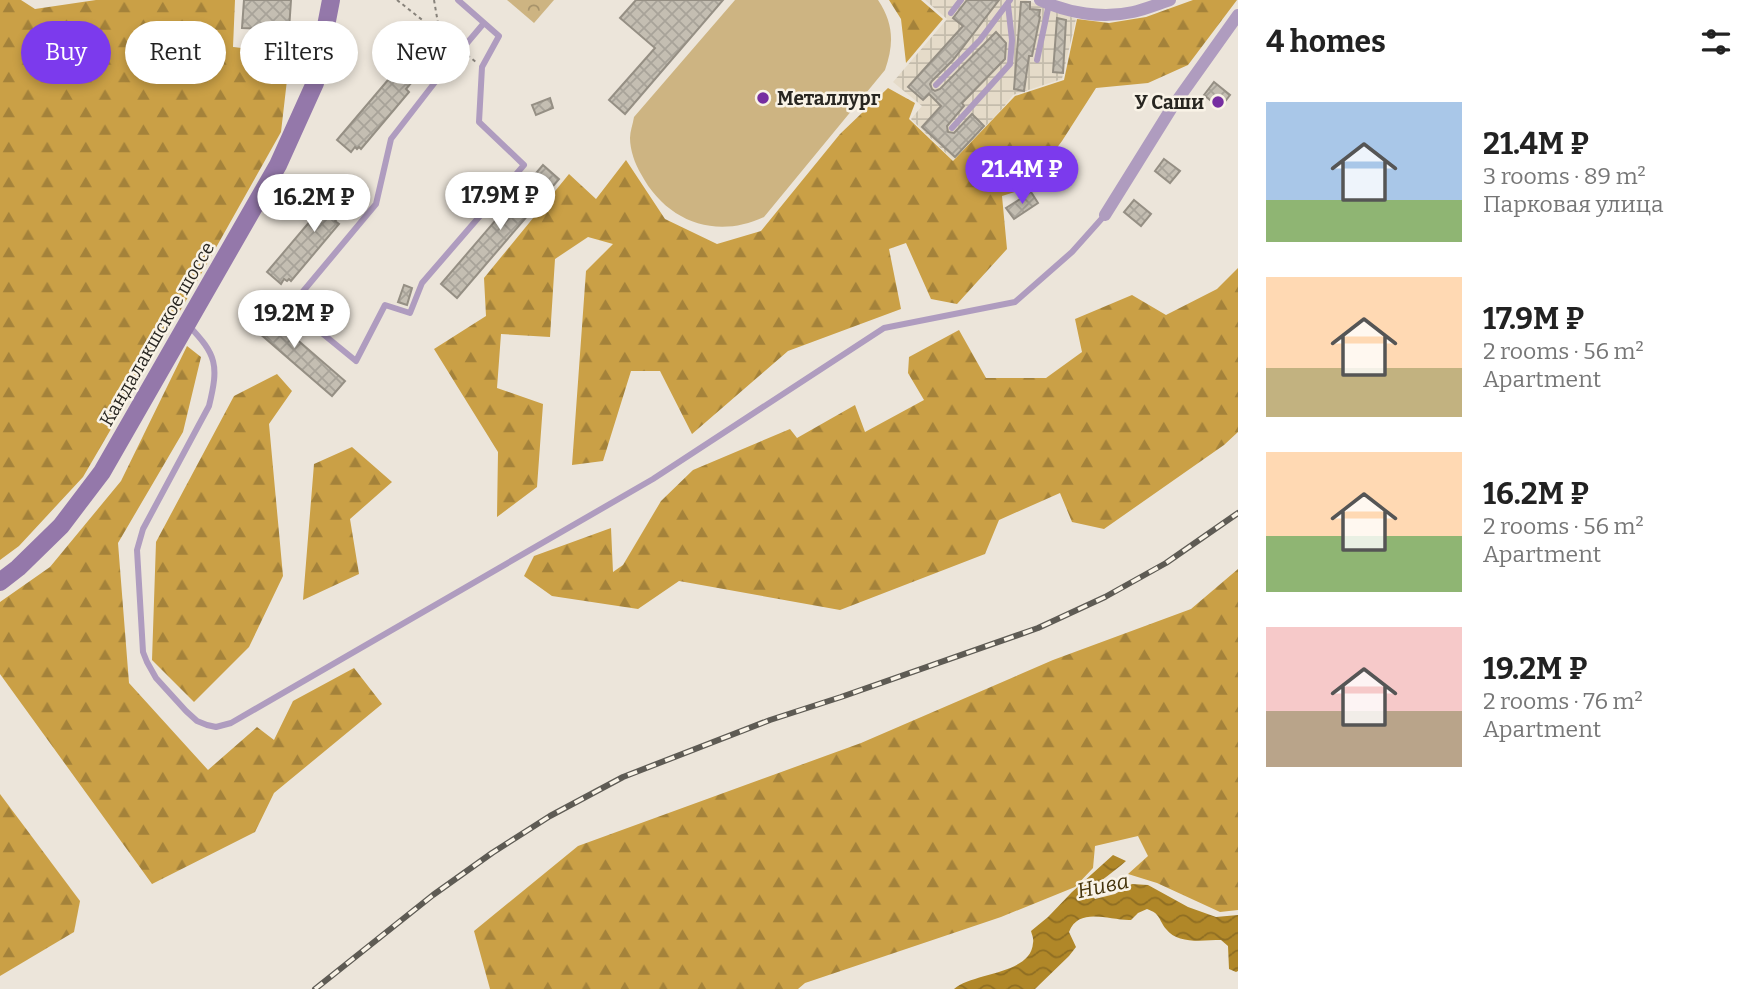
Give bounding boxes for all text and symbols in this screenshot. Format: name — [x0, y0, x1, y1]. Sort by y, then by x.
chip: Buy — [21, 21, 111, 84]
chip: Rent — [125, 21, 226, 84]
chip: Filters — [240, 21, 358, 84]
chip: New — [372, 21, 470, 84]
icon: filters — [1697, 23, 1735, 61]
text: 4 homes — [1266, 24, 1386, 60]
place label: Металлург — [777, 87, 881, 110]
marker: Металлург — [755, 90, 771, 106]
place label: У Саши — [1135, 91, 1204, 114]
marker: У Саши — [1210, 94, 1226, 110]
text: 21.4M ₽ — [1483, 126, 1589, 162]
icon: home — [1322, 130, 1406, 214]
pin: 21.4M ₽ — [957, 146, 1087, 206]
text: 21.4M ₽ — [981, 155, 1063, 183]
text: 3 rooms · 89 m² — [1483, 162, 1646, 190]
pin: 17.9M ₽ — [435, 173, 565, 232]
pin: 16.2M ₽ — [249, 174, 379, 234]
text: 17.9M ₽ — [461, 181, 539, 209]
text: 16.2M ₽ — [273, 183, 355, 211]
text: Парковая улица — [1483, 190, 1663, 218]
street label: Кандалакшское шоссе — [95, 238, 219, 430]
pin: 19.2M ₽ — [229, 290, 359, 350]
text: 19.2M ₽ — [254, 299, 334, 327]
text: 17.9M ₽ — [1483, 301, 1584, 337]
icon: home — [1322, 305, 1406, 389]
text: 2 rooms · 56 m² — [1483, 337, 1644, 365]
text: Apartment — [1483, 365, 1601, 393]
text: 16.2M ₽ — [1483, 476, 1589, 512]
icon: home — [1322, 480, 1406, 564]
text: 2 rooms · 56 m² — [1483, 512, 1644, 540]
text: Apartment — [1483, 540, 1601, 568]
text: 19.2M ₽ — [1483, 651, 1587, 687]
icon: home — [1322, 655, 1406, 739]
text: 2 rooms · 76 m² — [1483, 687, 1643, 715]
text: Apartment — [1483, 715, 1601, 743]
water label: Нива — [1075, 868, 1131, 904]

